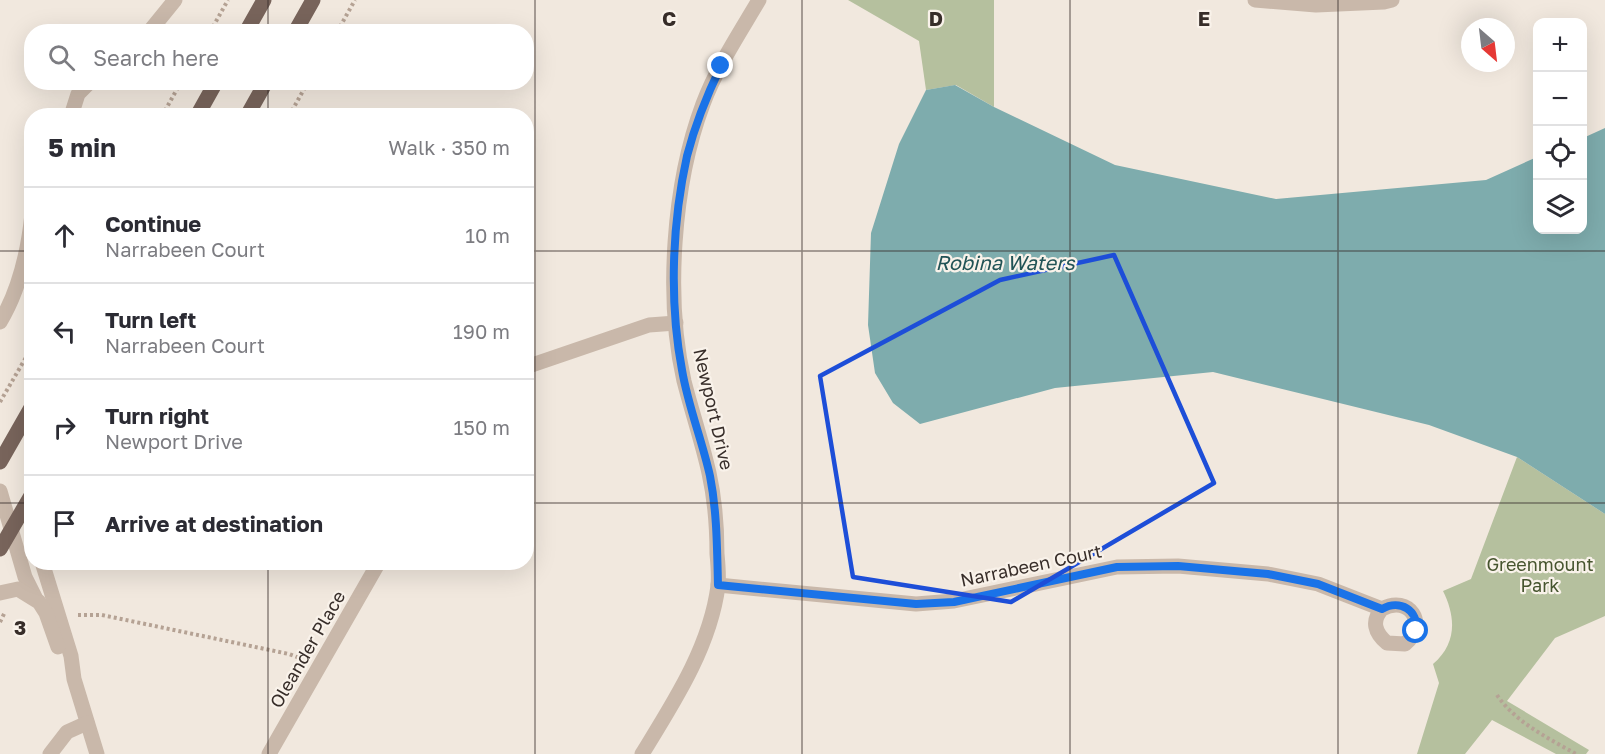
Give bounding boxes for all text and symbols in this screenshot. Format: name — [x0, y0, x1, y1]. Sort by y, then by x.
text: C — [662, 6, 676, 30]
text: D — [929, 6, 943, 30]
text: E — [1198, 6, 1210, 30]
north arrow — [1461, 18, 1515, 72]
map controls — [1533, 18, 1587, 234]
button: + — [1533, 18, 1587, 72]
search box — [24, 24, 534, 90]
icon: search — [45, 41, 78, 74]
text: Search here — [93, 44, 219, 71]
route end — [707, 52, 733, 78]
button: − — [1533, 72, 1587, 126]
button: locate — [1533, 126, 1587, 180]
text: 5 min — [48, 132, 116, 163]
text: Walk · 350 m — [388, 135, 510, 159]
button: layers — [1533, 180, 1587, 234]
text: Continue — [105, 210, 201, 237]
icon: ahead — [48, 219, 81, 252]
text: 10 m — [465, 223, 510, 247]
text: Narrabeen Court — [105, 237, 265, 261]
water label: Robina Waters — [935, 250, 1076, 274]
text: Turn left — [105, 306, 196, 333]
icon: left — [48, 315, 81, 348]
text: 190 m — [453, 319, 510, 343]
text: Narrabeen Court — [105, 333, 265, 357]
street label: Newport Drive — [689, 346, 739, 472]
text: Turn right — [105, 402, 209, 429]
icon: right — [48, 411, 81, 444]
text: 150 m — [454, 415, 510, 439]
text: Newport Drive — [105, 429, 243, 453]
icon: arrive — [48, 507, 81, 540]
text: Arrive at destination — [105, 510, 323, 537]
street label: Narrabeen Court — [958, 539, 1104, 591]
park label: Greenmount Park — [1486, 553, 1594, 596]
street label: Oleander Place — [265, 587, 349, 711]
text: 3 — [14, 615, 26, 639]
route start — [1402, 617, 1428, 643]

